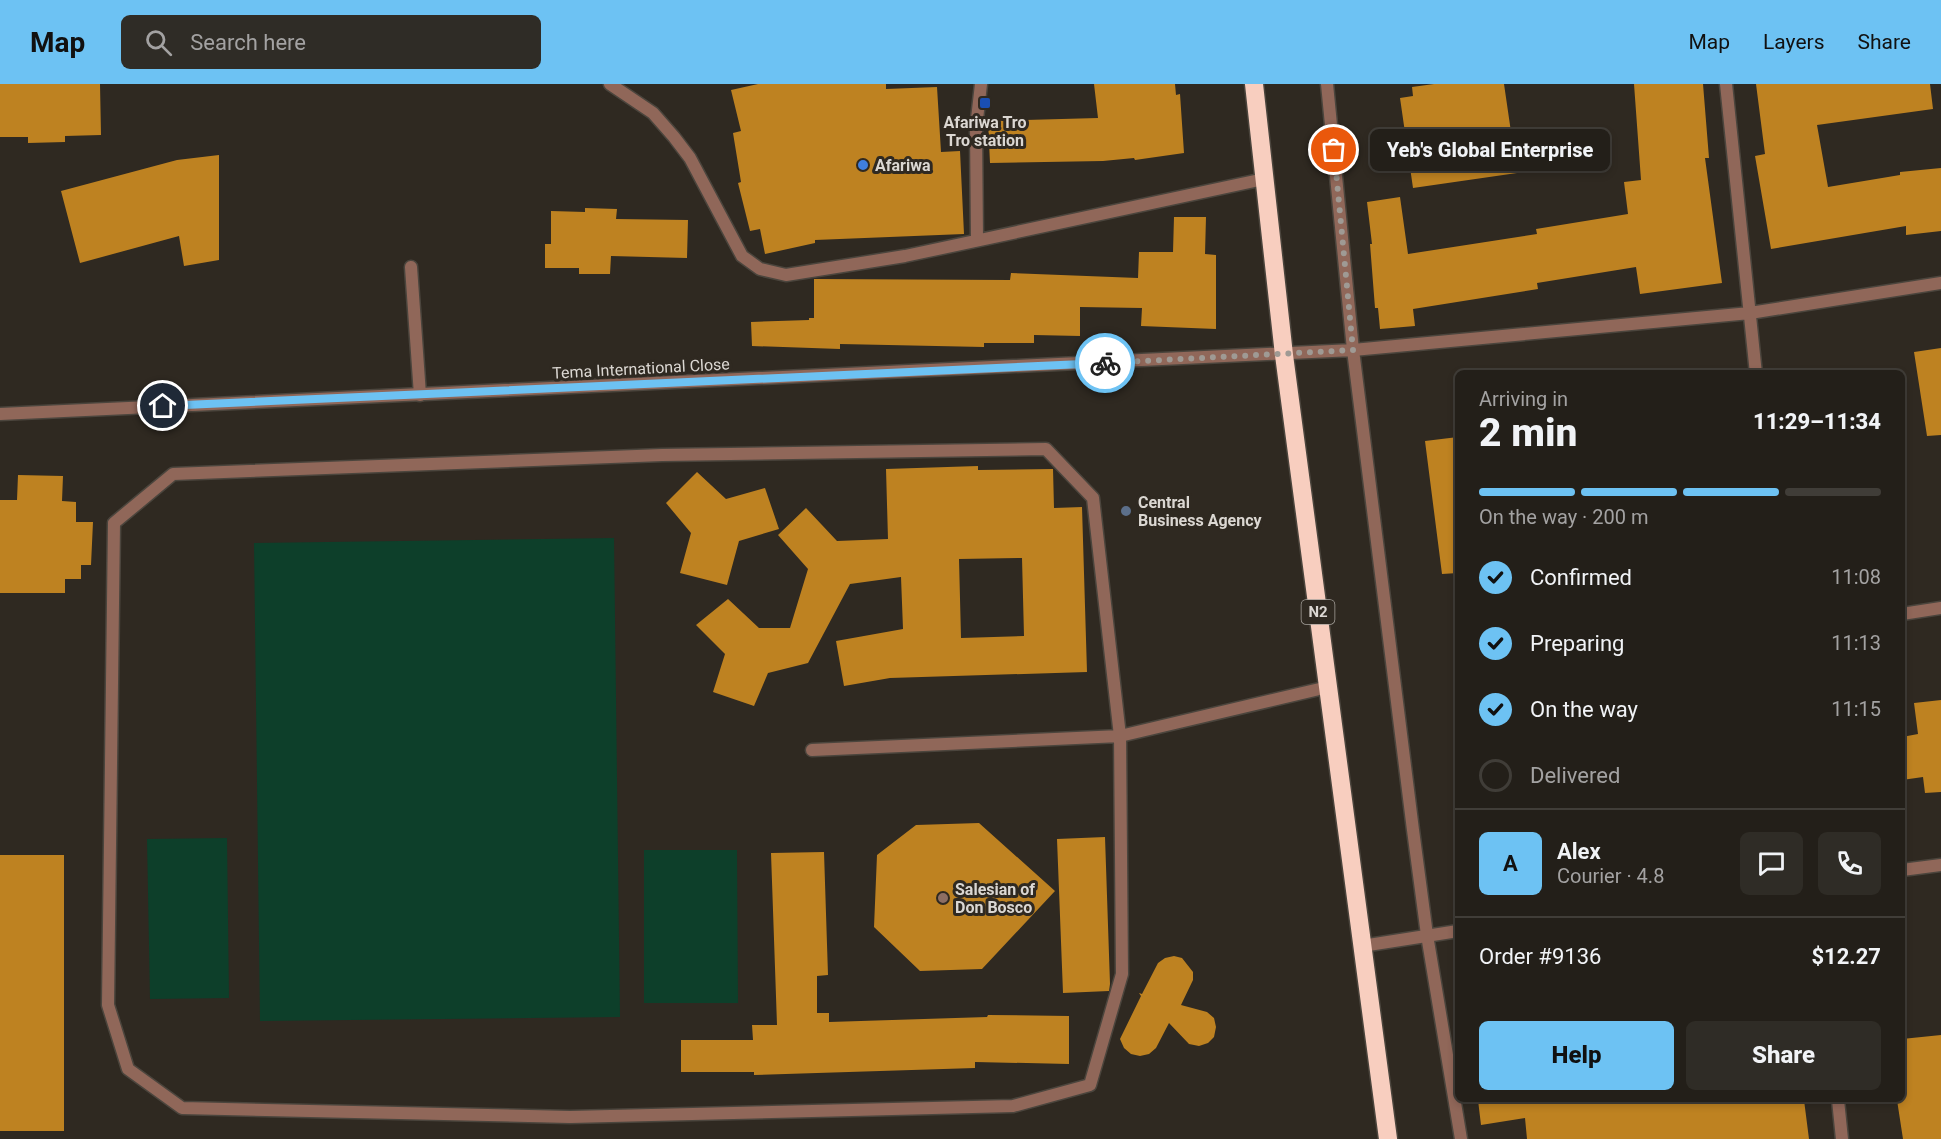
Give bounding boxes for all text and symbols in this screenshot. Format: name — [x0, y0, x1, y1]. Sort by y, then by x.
search box — [121, 15, 541, 69]
text: Map — [30, 26, 85, 59]
icon: search — [142, 26, 175, 59]
text: Search here — [190, 30, 306, 55]
text: Map — [1688, 30, 1730, 54]
text: Layers — [1763, 30, 1824, 54]
text: Share — [1857, 30, 1911, 54]
marker: Afariwa Tro Tro station — [978, 96, 992, 110]
place label: Afariwa Tro Tro station — [943, 113, 1027, 150]
pin — [1308, 124, 1359, 175]
callout: Yeb's Global Enterprise — [1370, 129, 1610, 171]
icon: bag — [1317, 133, 1350, 166]
text: Yeb's Global Enterprise — [1387, 138, 1593, 162]
place label: Afariwa — [875, 156, 931, 175]
marker: Afariwa — [856, 158, 870, 172]
courier — [1075, 333, 1135, 393]
icon: bike — [1089, 347, 1122, 380]
street label: Tema International Close — [552, 354, 730, 383]
pin — [137, 380, 188, 431]
text: Arriving in — [1479, 387, 1568, 411]
icon: home — [146, 389, 179, 422]
text: 11:29–11:34 — [1753, 409, 1881, 434]
text: 2 min — [1479, 410, 1577, 456]
place label: Central Business Agency — [1138, 493, 1262, 530]
marker: Central Business Agency — [1119, 504, 1133, 518]
text: On the way · 200 m — [1479, 505, 1648, 529]
icon: check — [1479, 561, 1512, 594]
text: Confirmed — [1530, 565, 1632, 590]
text: 11:08 — [1831, 565, 1881, 589]
road number: N2 — [1302, 600, 1334, 624]
icon: check — [1479, 627, 1512, 660]
text: Preparing — [1530, 631, 1624, 656]
text: 11:13 — [1831, 631, 1881, 655]
icon: check — [1479, 693, 1512, 726]
text: On the way — [1530, 697, 1638, 722]
text: 11:15 — [1831, 697, 1881, 721]
text: Delivered — [1530, 763, 1620, 788]
button: chat — [1740, 832, 1803, 895]
button: phone — [1818, 832, 1881, 895]
text: Alex — [1557, 839, 1601, 864]
text: A — [1503, 851, 1518, 876]
text: Courier · 4.8 — [1557, 864, 1664, 888]
place label: Salesian of Don Bosco — [955, 880, 1035, 917]
marker: Salesian of Don Bosco — [936, 891, 950, 905]
text: Order #9136 — [1479, 944, 1601, 969]
text: $12.27 — [1812, 944, 1881, 969]
button: Help — [1479, 1021, 1674, 1090]
button: Share — [1686, 1021, 1881, 1090]

